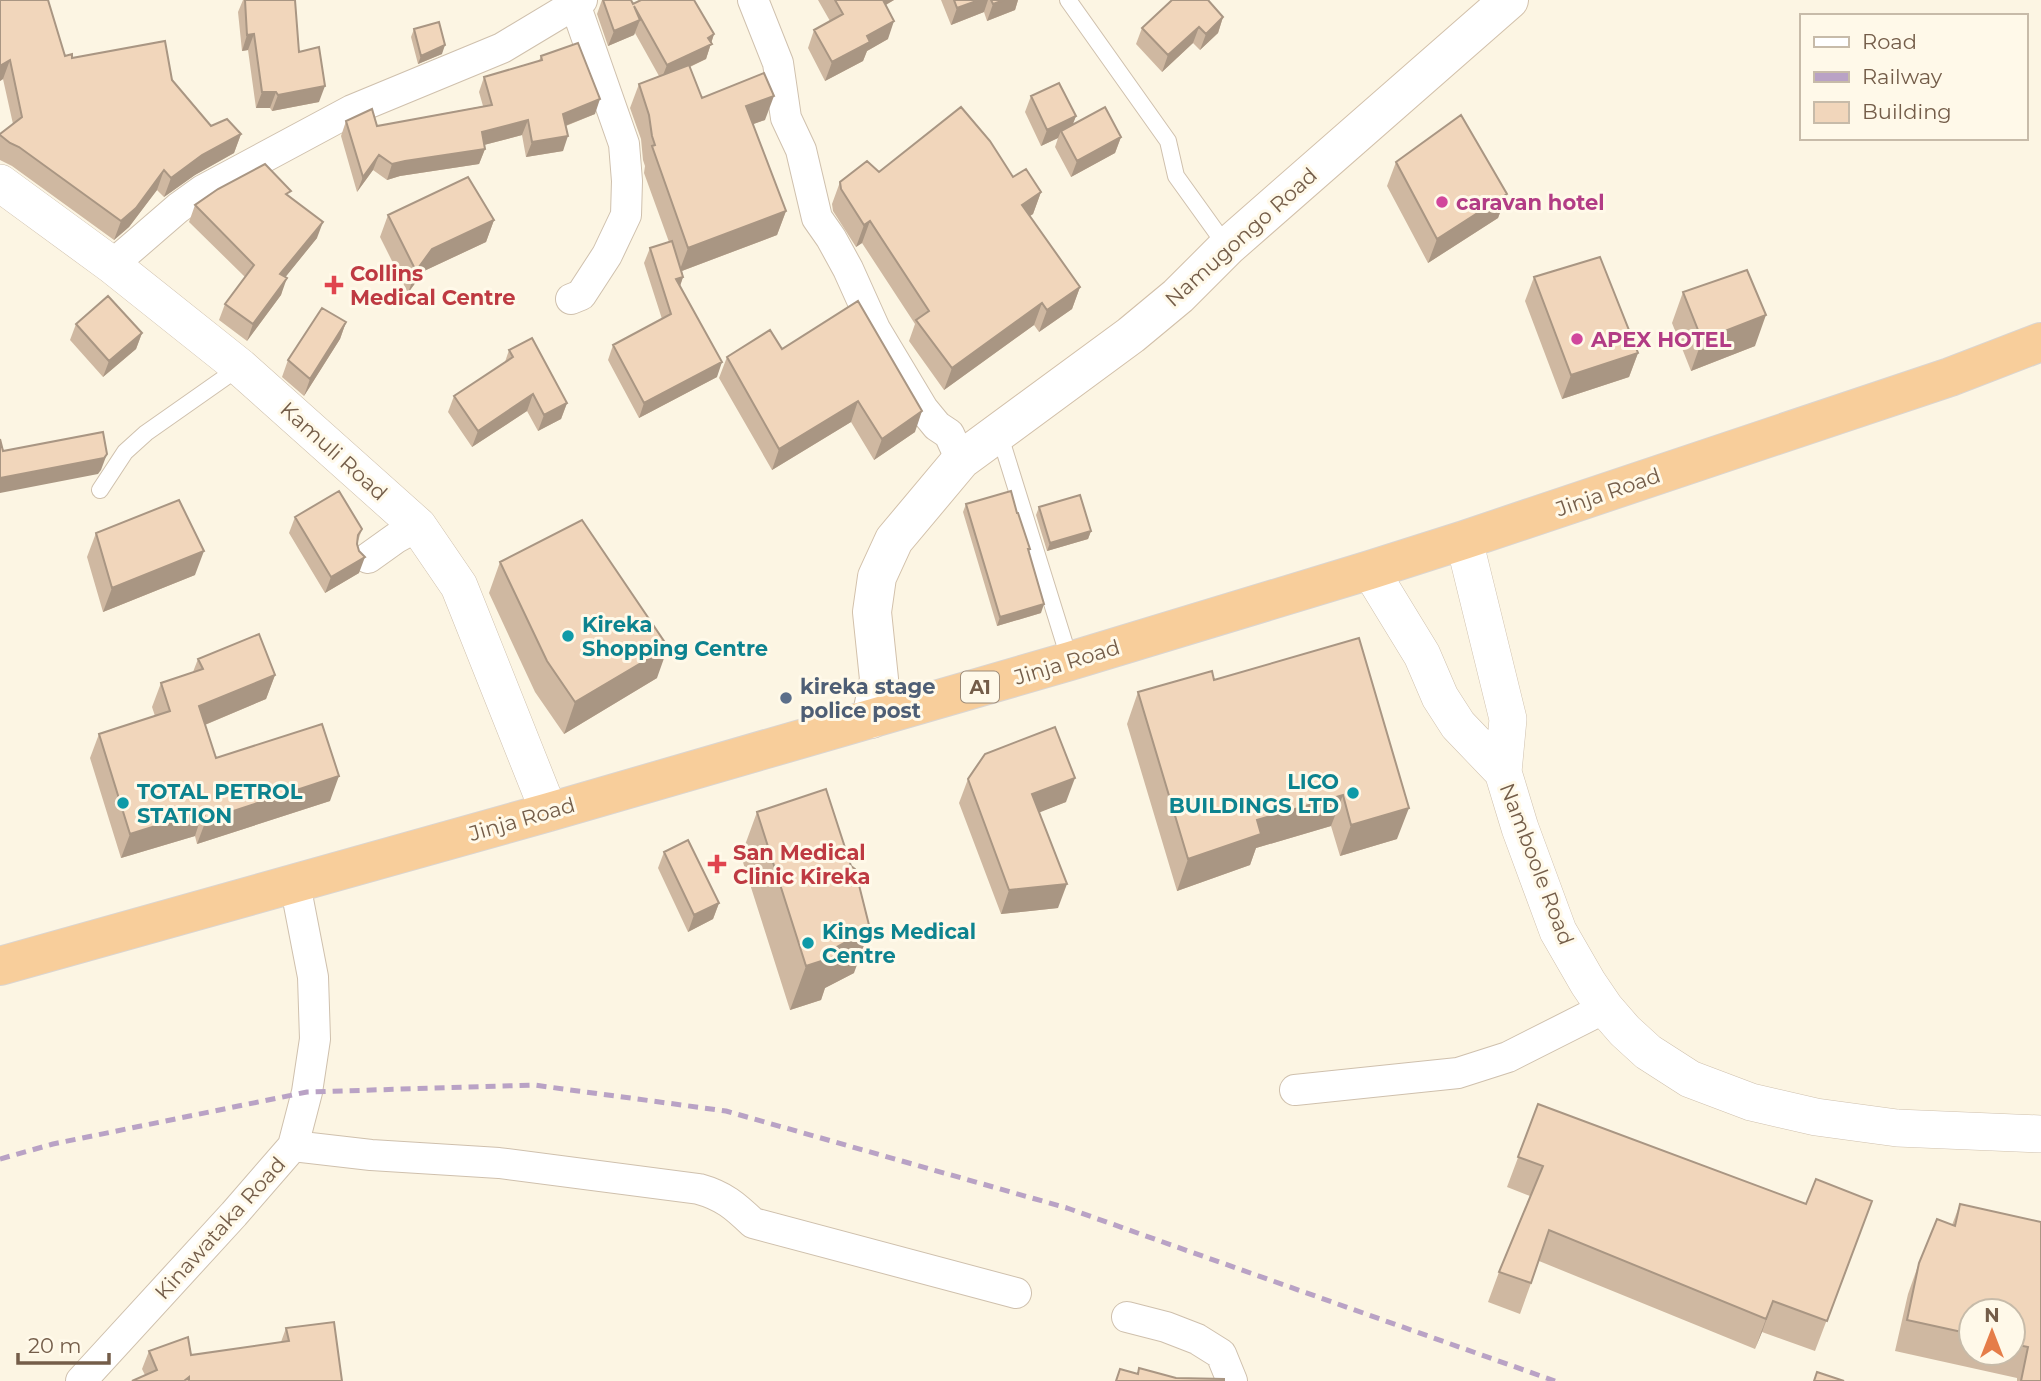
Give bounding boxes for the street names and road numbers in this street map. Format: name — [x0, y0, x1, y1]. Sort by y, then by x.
street label: Namugongo Road — [1160, 162, 1322, 312]
street label: Kamuli Road — [275, 396, 393, 506]
street label: Jinja Road — [1551, 462, 1664, 522]
street label: Jinja Road — [1010, 634, 1123, 690]
road number: A1 — [961, 672, 999, 702]
street label: Namboole Road — [1495, 780, 1579, 948]
street label: Jinja Road — [465, 792, 578, 846]
street label: Kinawataka Road — [149, 1152, 291, 1304]

